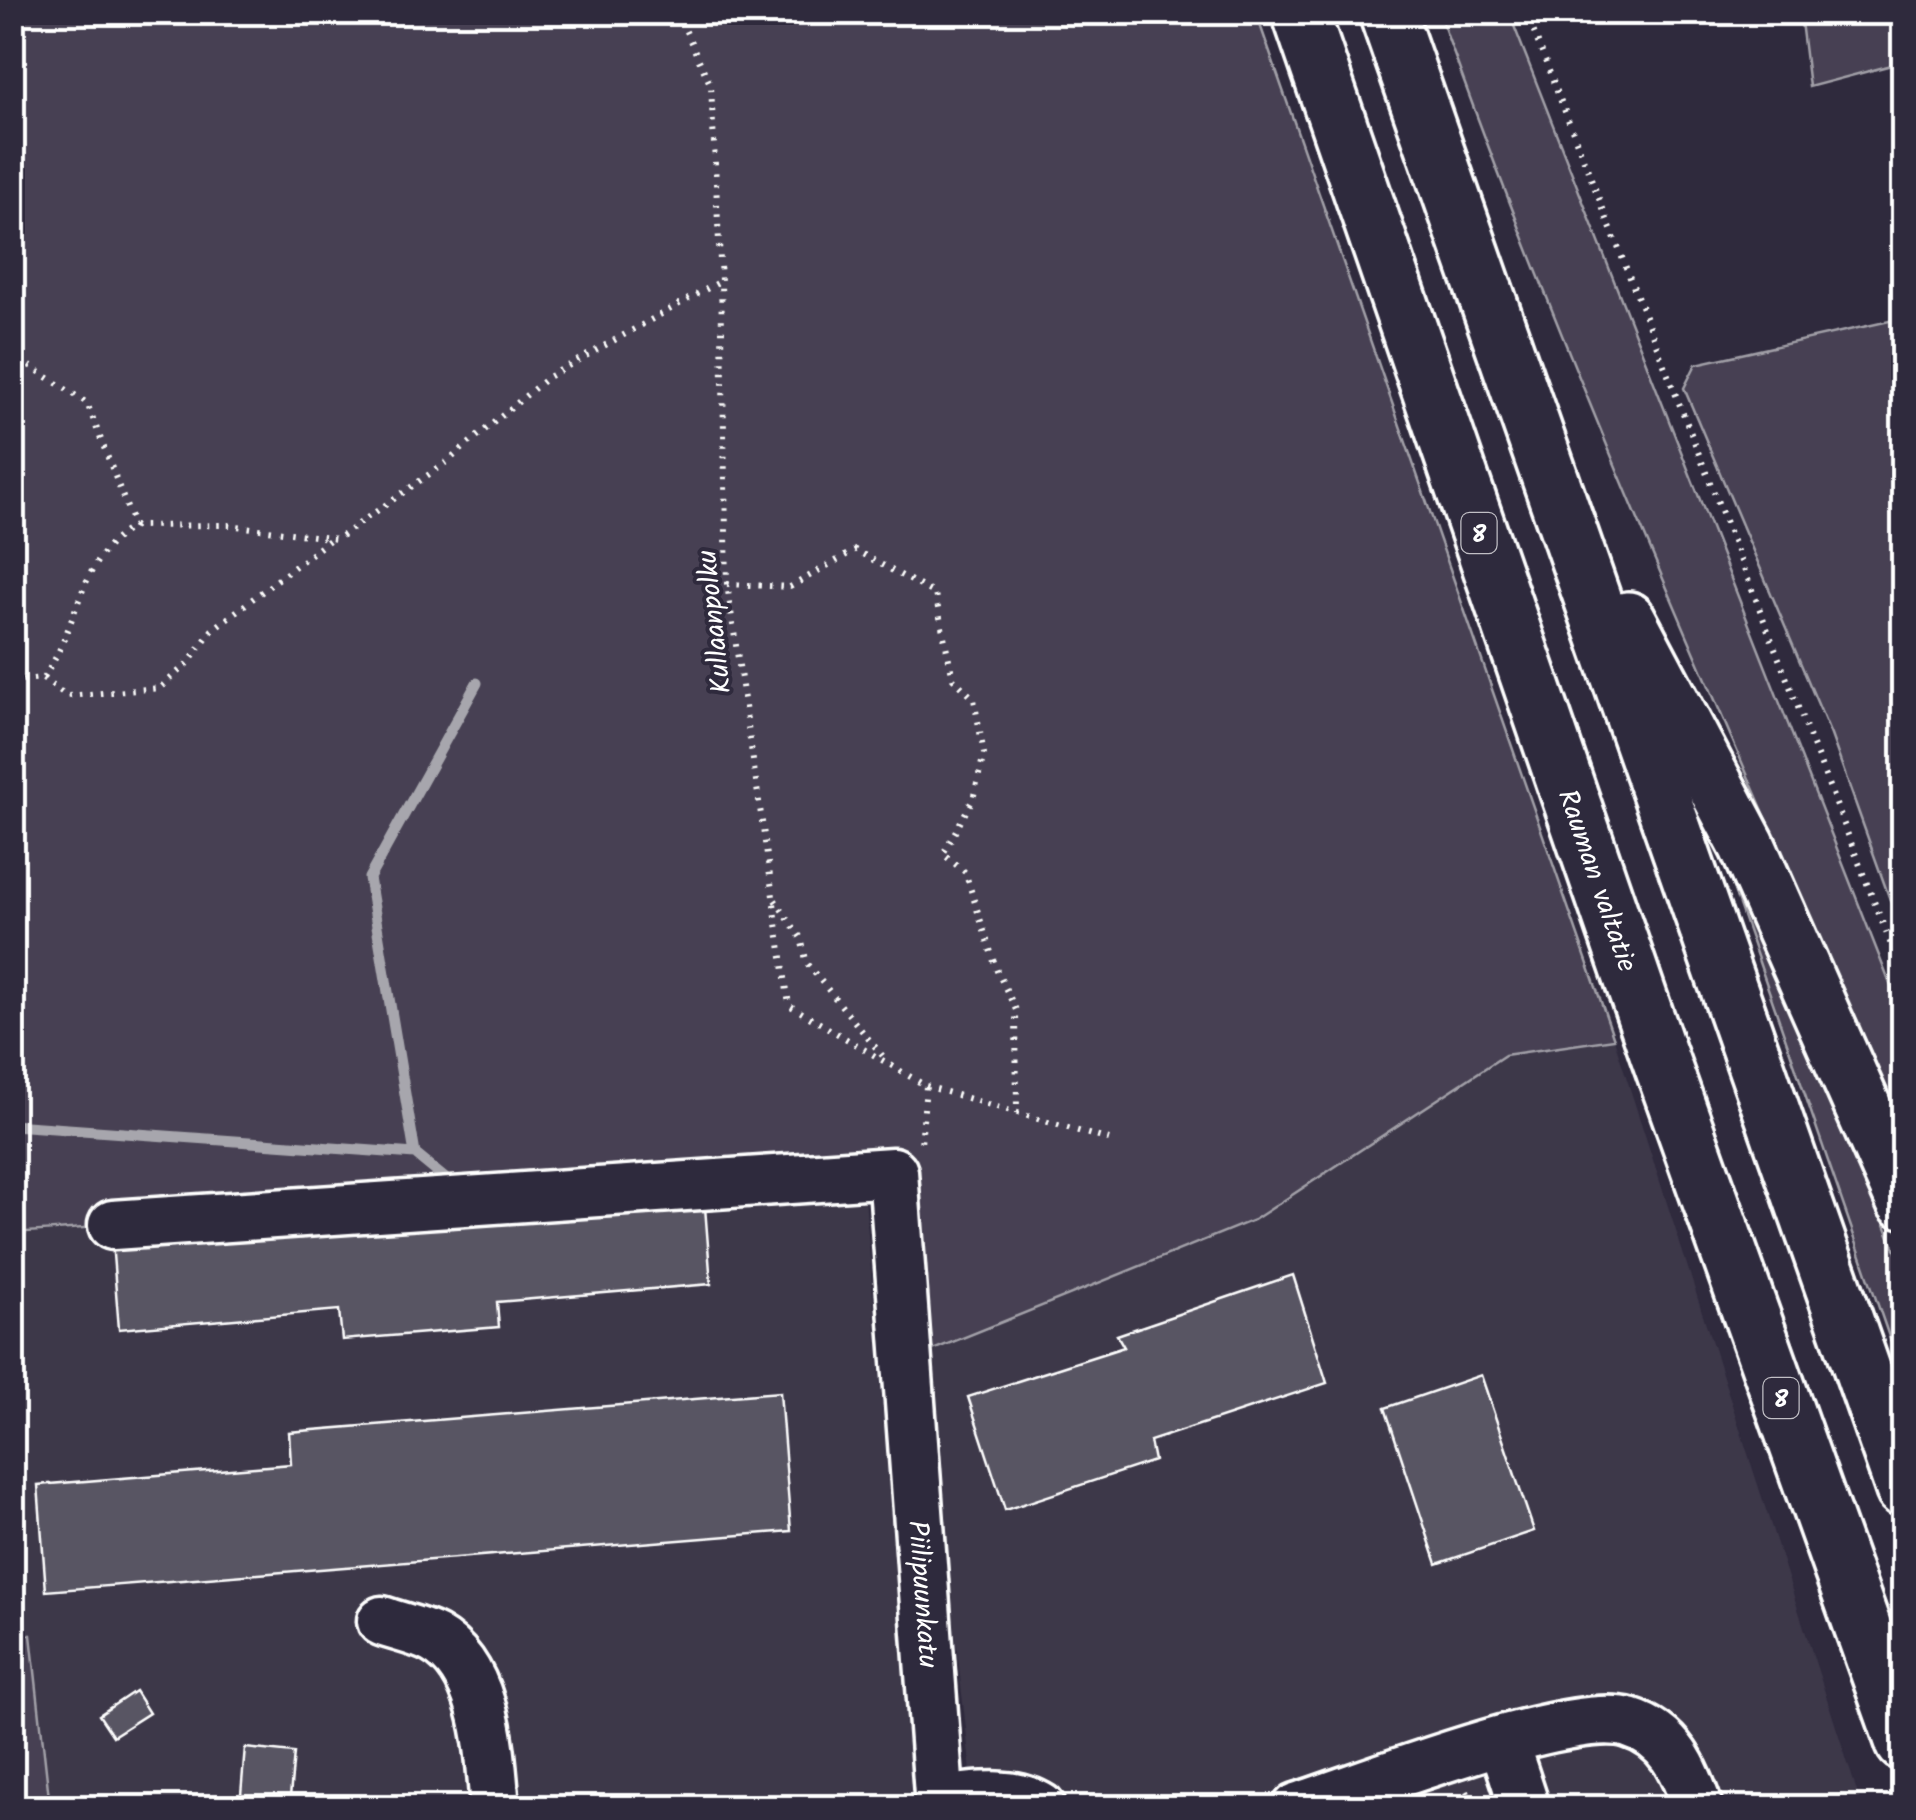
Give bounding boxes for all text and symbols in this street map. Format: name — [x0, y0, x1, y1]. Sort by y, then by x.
road number: 8 — [1462, 513, 1496, 553]
street label: Kullaanpolku — [686, 548, 745, 696]
street label: Rauman valtatie — [1544, 784, 1649, 979]
road number: 8 — [1764, 1378, 1798, 1418]
street label: Piilipuunkatu — [894, 1519, 950, 1670]

